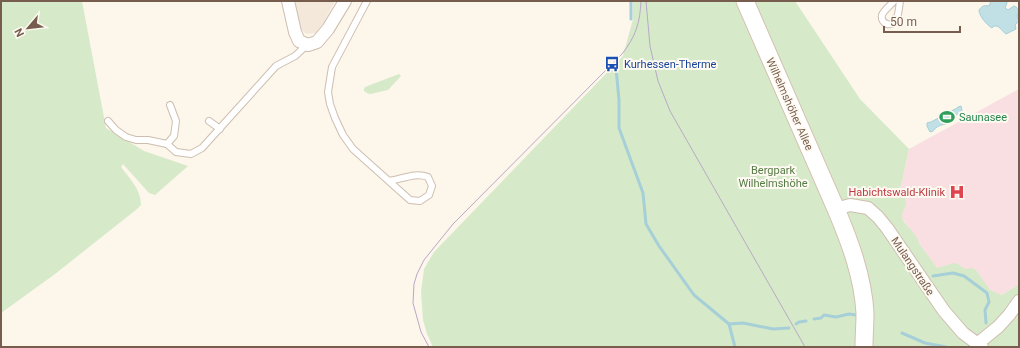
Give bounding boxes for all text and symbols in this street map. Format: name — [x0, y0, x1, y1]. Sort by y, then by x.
north arrow — [8, 8, 48, 48]
scale bar — [884, 8, 960, 34]
text: 50 m — [890, 15, 917, 29]
text: N — [12, 26, 27, 39]
bus stop icon: Kurhessen-Therme — [603, 55, 621, 73]
street label: Wilhelmshöher Allee — [763, 56, 816, 153]
place label: Kurhessen-Therme — [624, 58, 717, 71]
sports icon: Saunasee — [938, 108, 956, 126]
place label: Saunasee — [959, 111, 1007, 124]
park label: Bergpark Wilhelmshöhe — [738, 164, 808, 190]
hospital icon: Habichtswald-Klinik — [948, 183, 966, 201]
place label: Habichtswald-Klinik — [848, 186, 945, 199]
street label: Mulangstraße — [888, 235, 937, 298]

